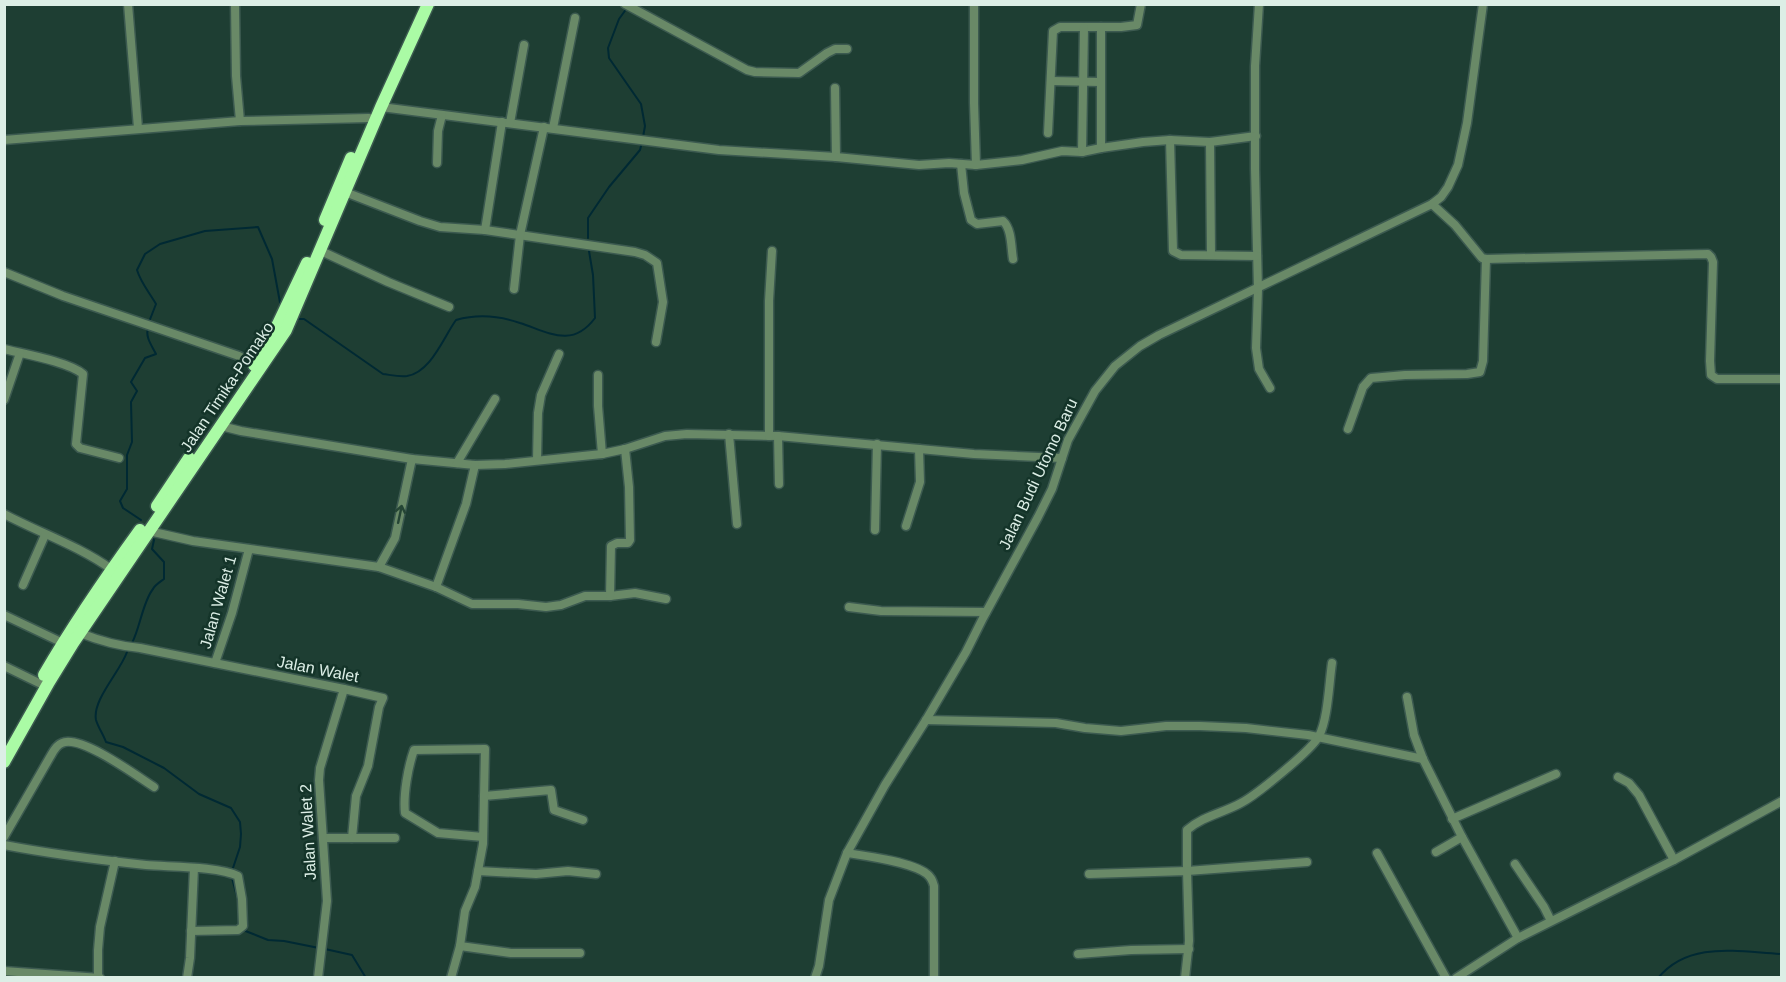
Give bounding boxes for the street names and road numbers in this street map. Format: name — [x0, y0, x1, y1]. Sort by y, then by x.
street label: Jalan Timika-Pomako — [177, 319, 277, 455]
street label: Jalan Budi Utomo Baru — [996, 396, 1080, 552]
street label: Jalan Walet 1 — [197, 553, 239, 651]
street label: Jalan Walet — [276, 653, 361, 685]
street label: Jalan Walet 2 — [297, 783, 319, 881]

